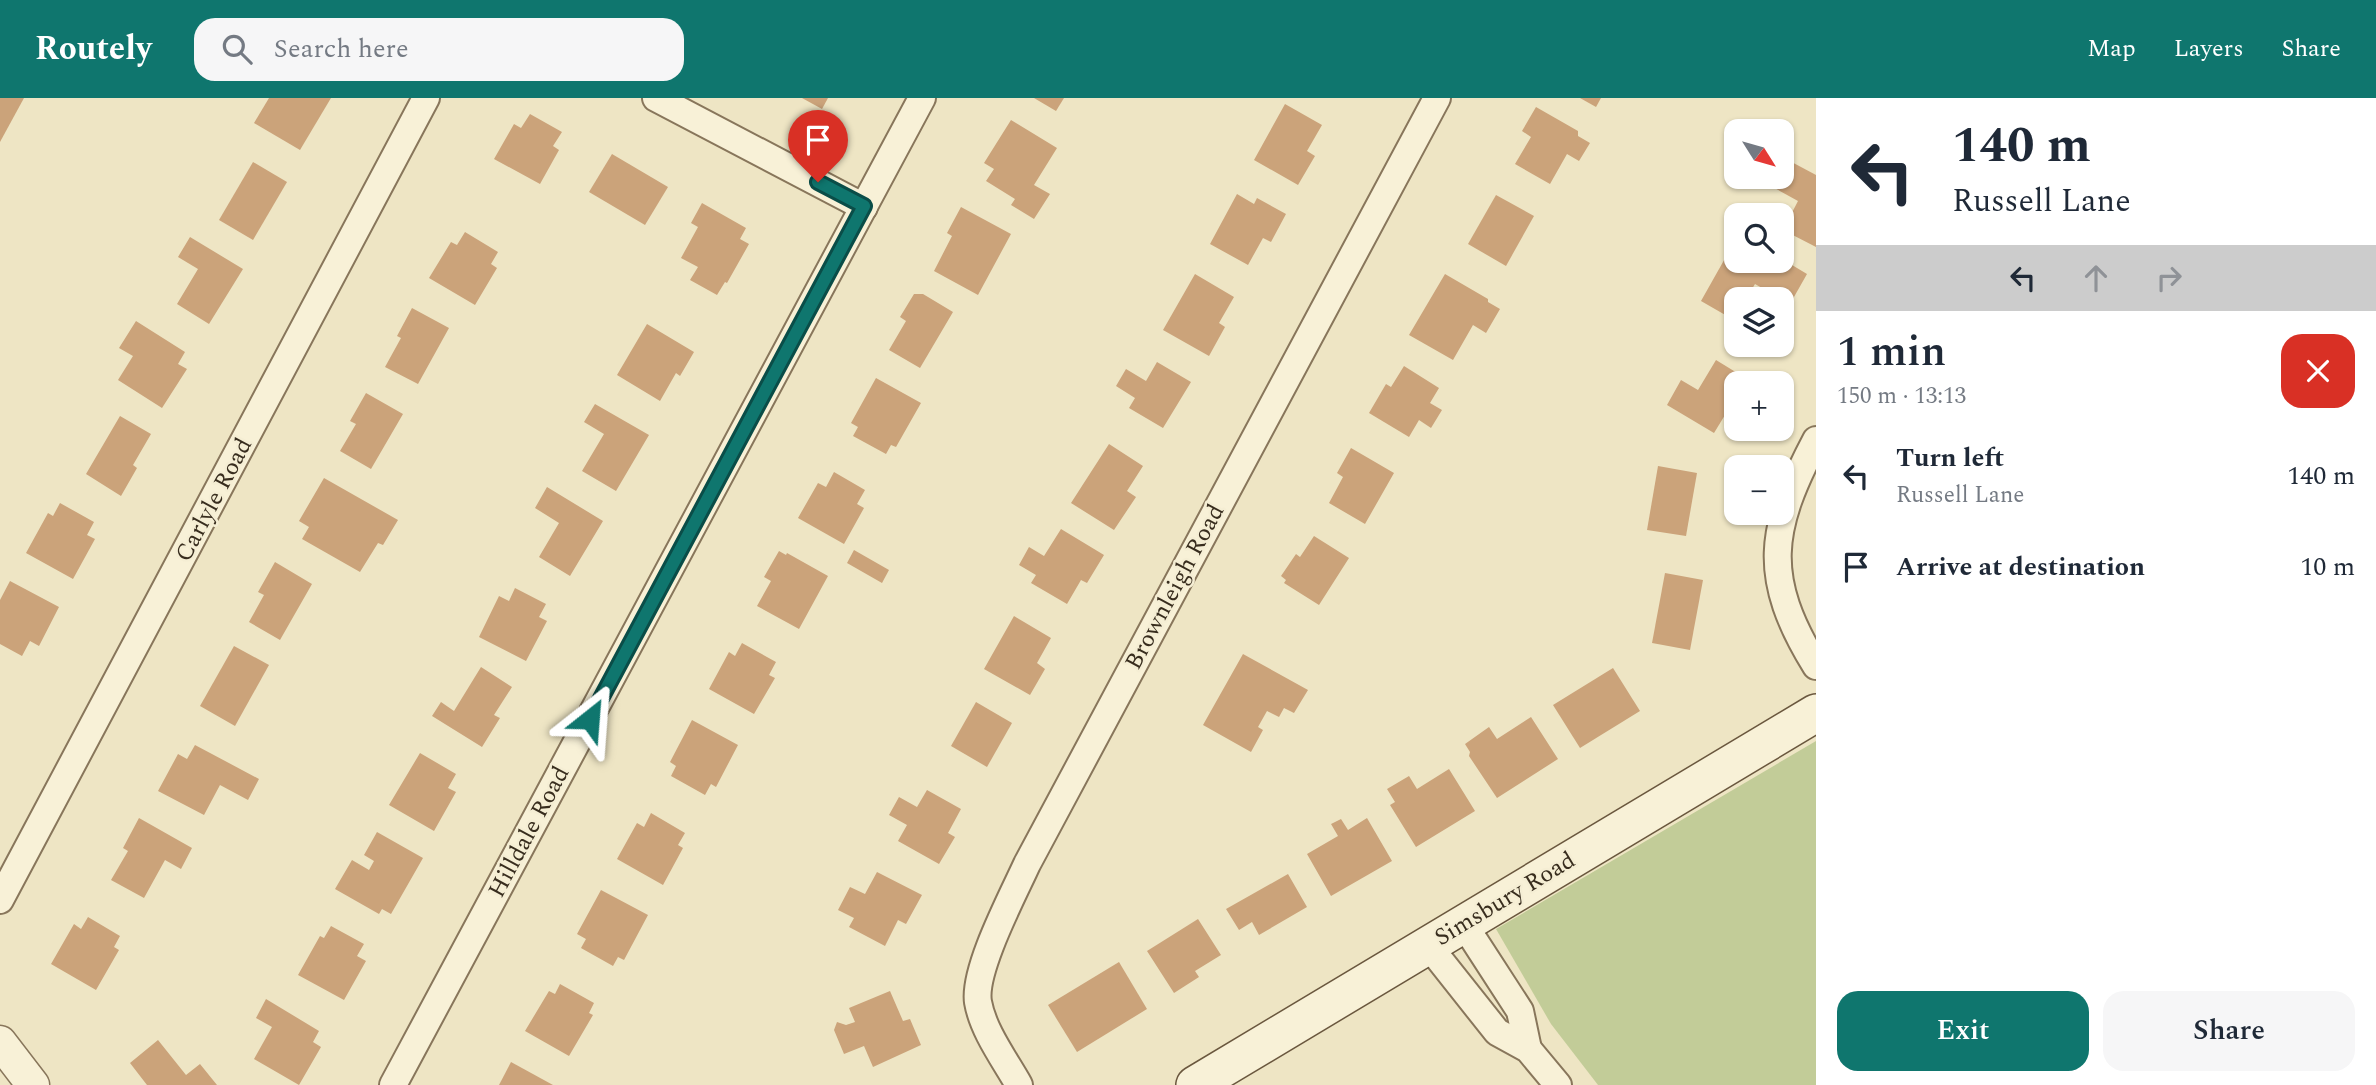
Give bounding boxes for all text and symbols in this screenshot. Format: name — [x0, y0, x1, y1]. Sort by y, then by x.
search box — [194, 18, 684, 81]
text: Routely — [35, 24, 152, 74]
text: Search here — [274, 29, 409, 69]
icon: search — [218, 30, 256, 68]
text: Map — [2087, 31, 2136, 67]
text: Layers — [2174, 31, 2244, 67]
text: Share — [2282, 31, 2341, 67]
text: 140 m — [1952, 109, 2091, 184]
pin — [788, 110, 848, 182]
north arrow — [1724, 119, 1794, 189]
map controls — [1724, 119, 1794, 525]
icon: arrive — [799, 121, 837, 159]
icon: left — [1837, 126, 1928, 217]
text: Russell Lane — [1952, 177, 2131, 226]
button: search — [1724, 203, 1794, 273]
icon: left — [2004, 259, 2042, 297]
icon: ahead — [2077, 259, 2115, 297]
icon: right — [2150, 259, 2188, 297]
button: layers — [1724, 287, 1794, 357]
text: 1 min — [1837, 321, 1946, 384]
button: close — [2281, 334, 2355, 408]
button: + — [1724, 371, 1794, 441]
text: 150 m · 13:13 — [1837, 379, 1966, 414]
street label: Carlyle Road — [166, 431, 262, 569]
text: Turn left — [1896, 438, 2004, 478]
button: − — [1724, 455, 1794, 525]
text: 140 m — [2287, 456, 2355, 496]
icon: left — [1837, 457, 1875, 495]
text: Russell Lane — [1896, 478, 2024, 513]
street label: Brownleigh Road — [1116, 498, 1234, 676]
text: Arrive at destination — [1896, 547, 2145, 587]
text: 10 m — [2300, 547, 2355, 587]
icon: arrive — [1837, 548, 1875, 586]
position arrow — [553, 682, 627, 756]
street label: Hilldale Road — [479, 760, 579, 904]
street label: Simsbury Road — [1428, 843, 1582, 955]
button: Exit — [1837, 991, 2089, 1071]
button: Share — [2103, 991, 2355, 1071]

